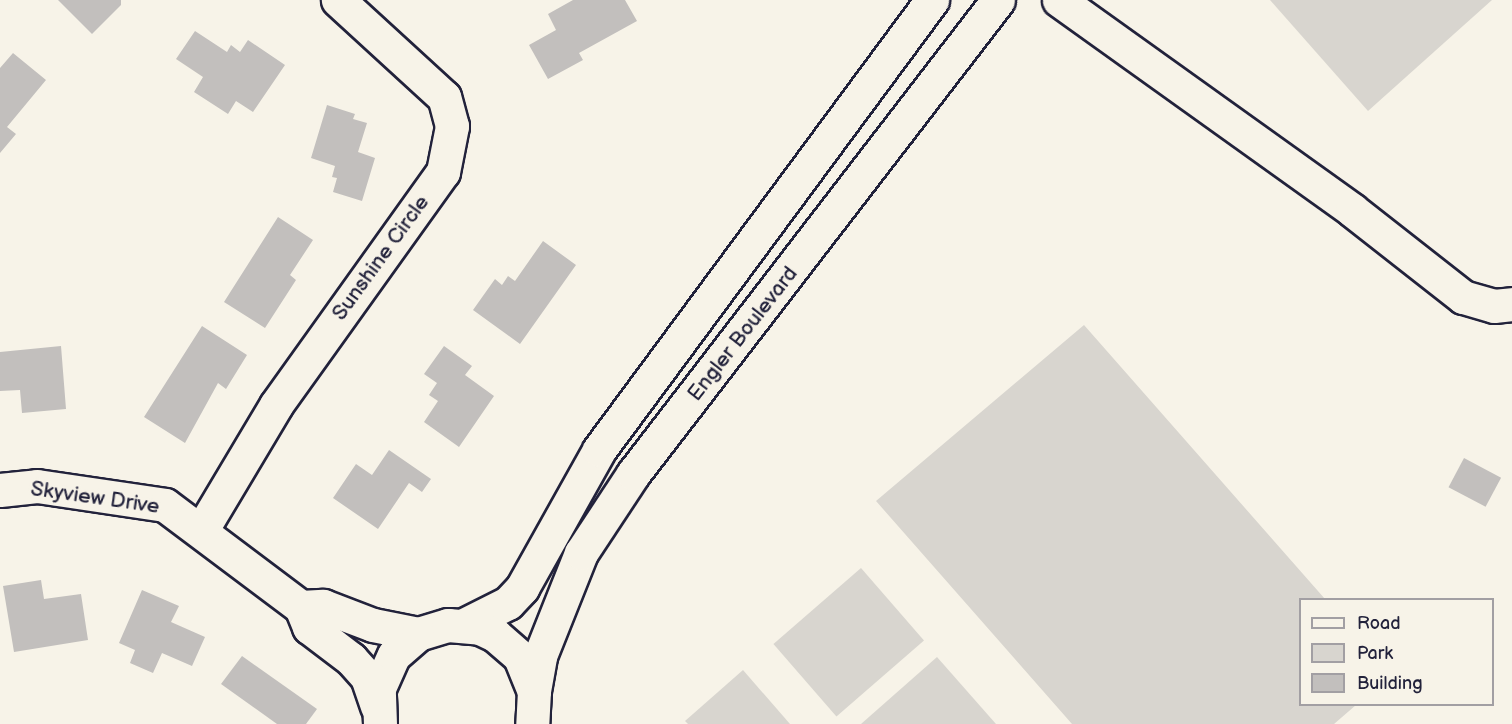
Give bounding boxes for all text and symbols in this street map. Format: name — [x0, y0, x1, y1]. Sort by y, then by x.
street label: Sunshine Circle — [327, 191, 435, 325]
street label: Engler Boulevard — [683, 262, 803, 406]
street label: Skyview Drive — [29, 476, 161, 520]
legend — [1299, 598, 1494, 706]
text: Road — [1357, 613, 1401, 634]
text: Park — [1357, 643, 1393, 664]
text: Building — [1357, 673, 1423, 694]

